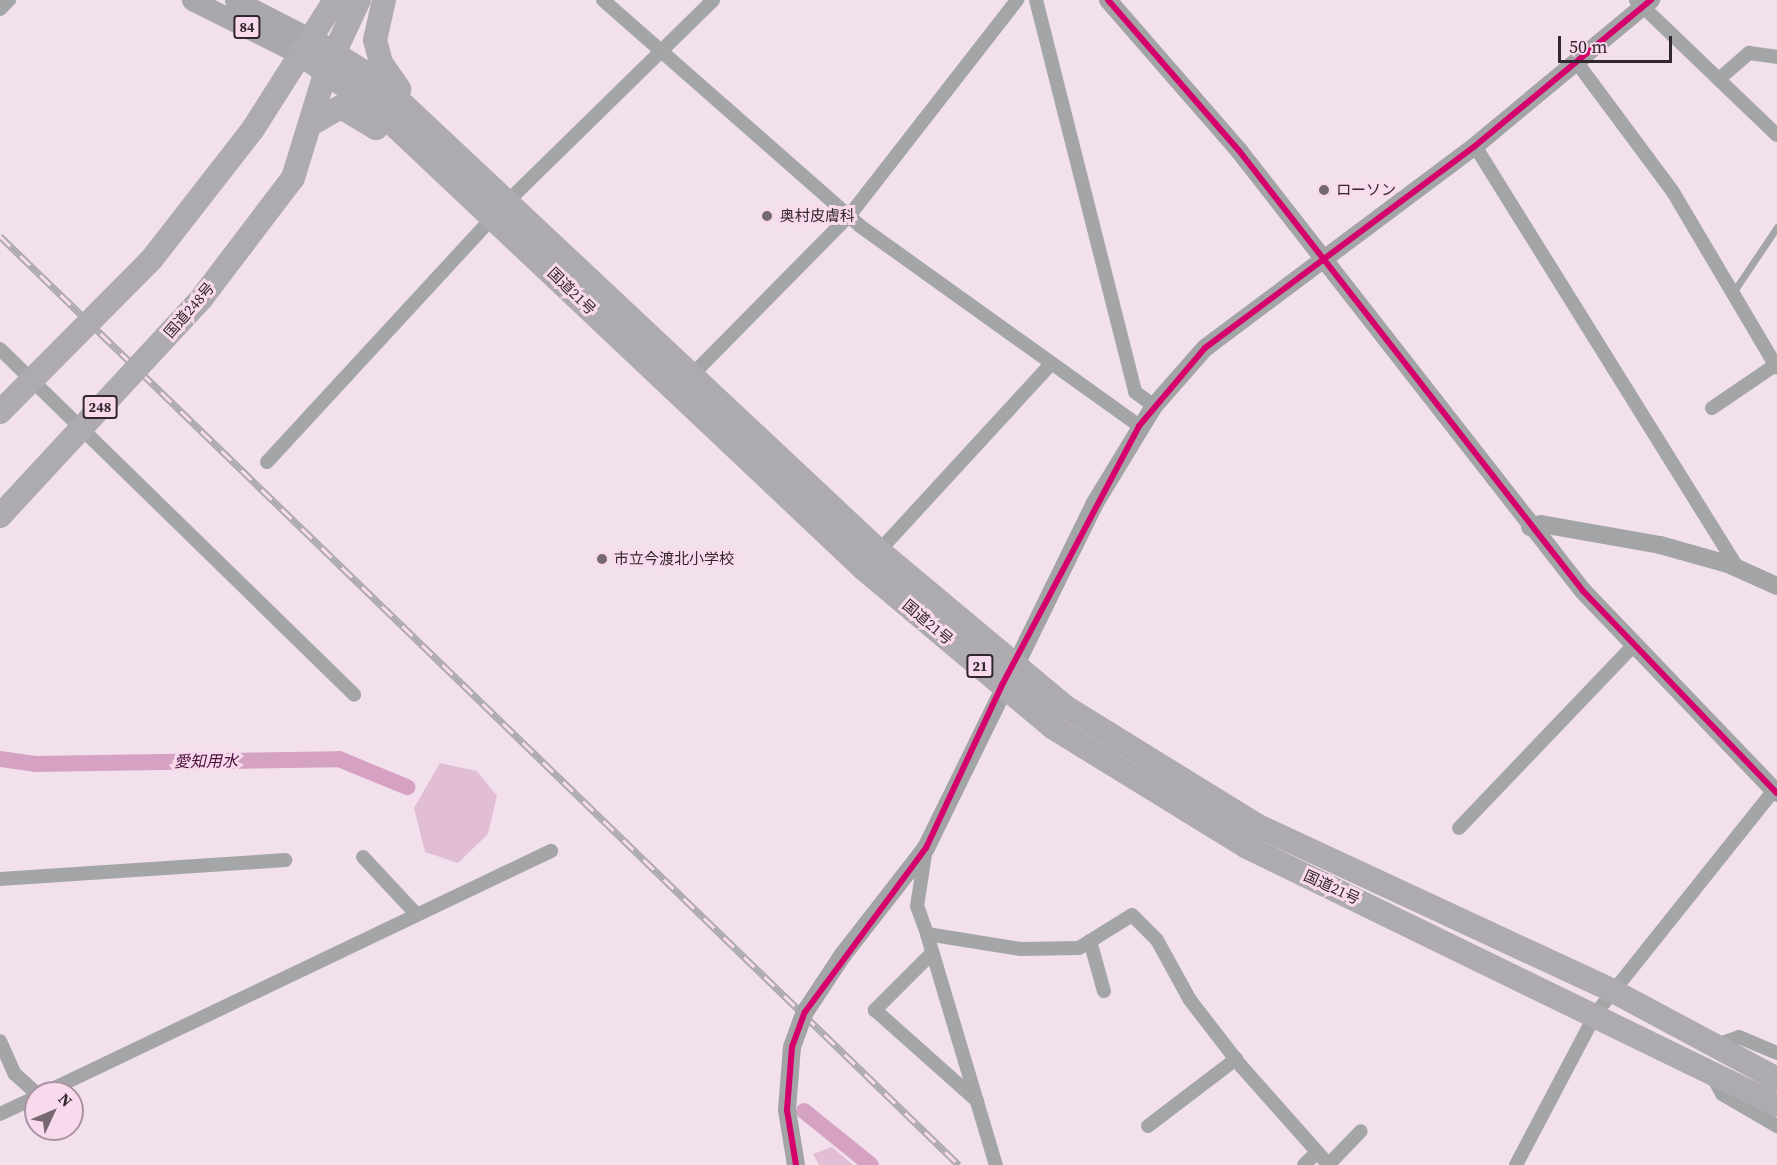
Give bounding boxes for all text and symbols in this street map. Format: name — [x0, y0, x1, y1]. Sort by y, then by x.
road number: 84 — [232, 16, 262, 38]
scale bar — [1561, 24, 1675, 62]
text: 50 m — [1569, 34, 1607, 59]
place label: ローソン — [1336, 181, 1396, 199]
marker: ローソン — [1317, 183, 1331, 197]
marker: 奥村皮膚科 — [758, 207, 776, 225]
place label: 奥村皮膚科 — [780, 207, 855, 225]
street label: 国道21号 — [544, 264, 600, 318]
street label: 国道248号 — [160, 279, 218, 341]
road number: 248 — [82, 396, 118, 418]
place label: 市立今渡北小学校 — [614, 550, 734, 568]
marker: 市立今渡北小学校 — [595, 552, 609, 566]
street label: 国道21号 — [899, 596, 957, 648]
road number: 21 — [965, 655, 995, 677]
water label: 愛知用水 — [174, 751, 238, 771]
street label: 国道21号 — [1301, 866, 1363, 908]
north arrow — [24, 1081, 84, 1141]
text: N — [54, 1088, 77, 1112]

